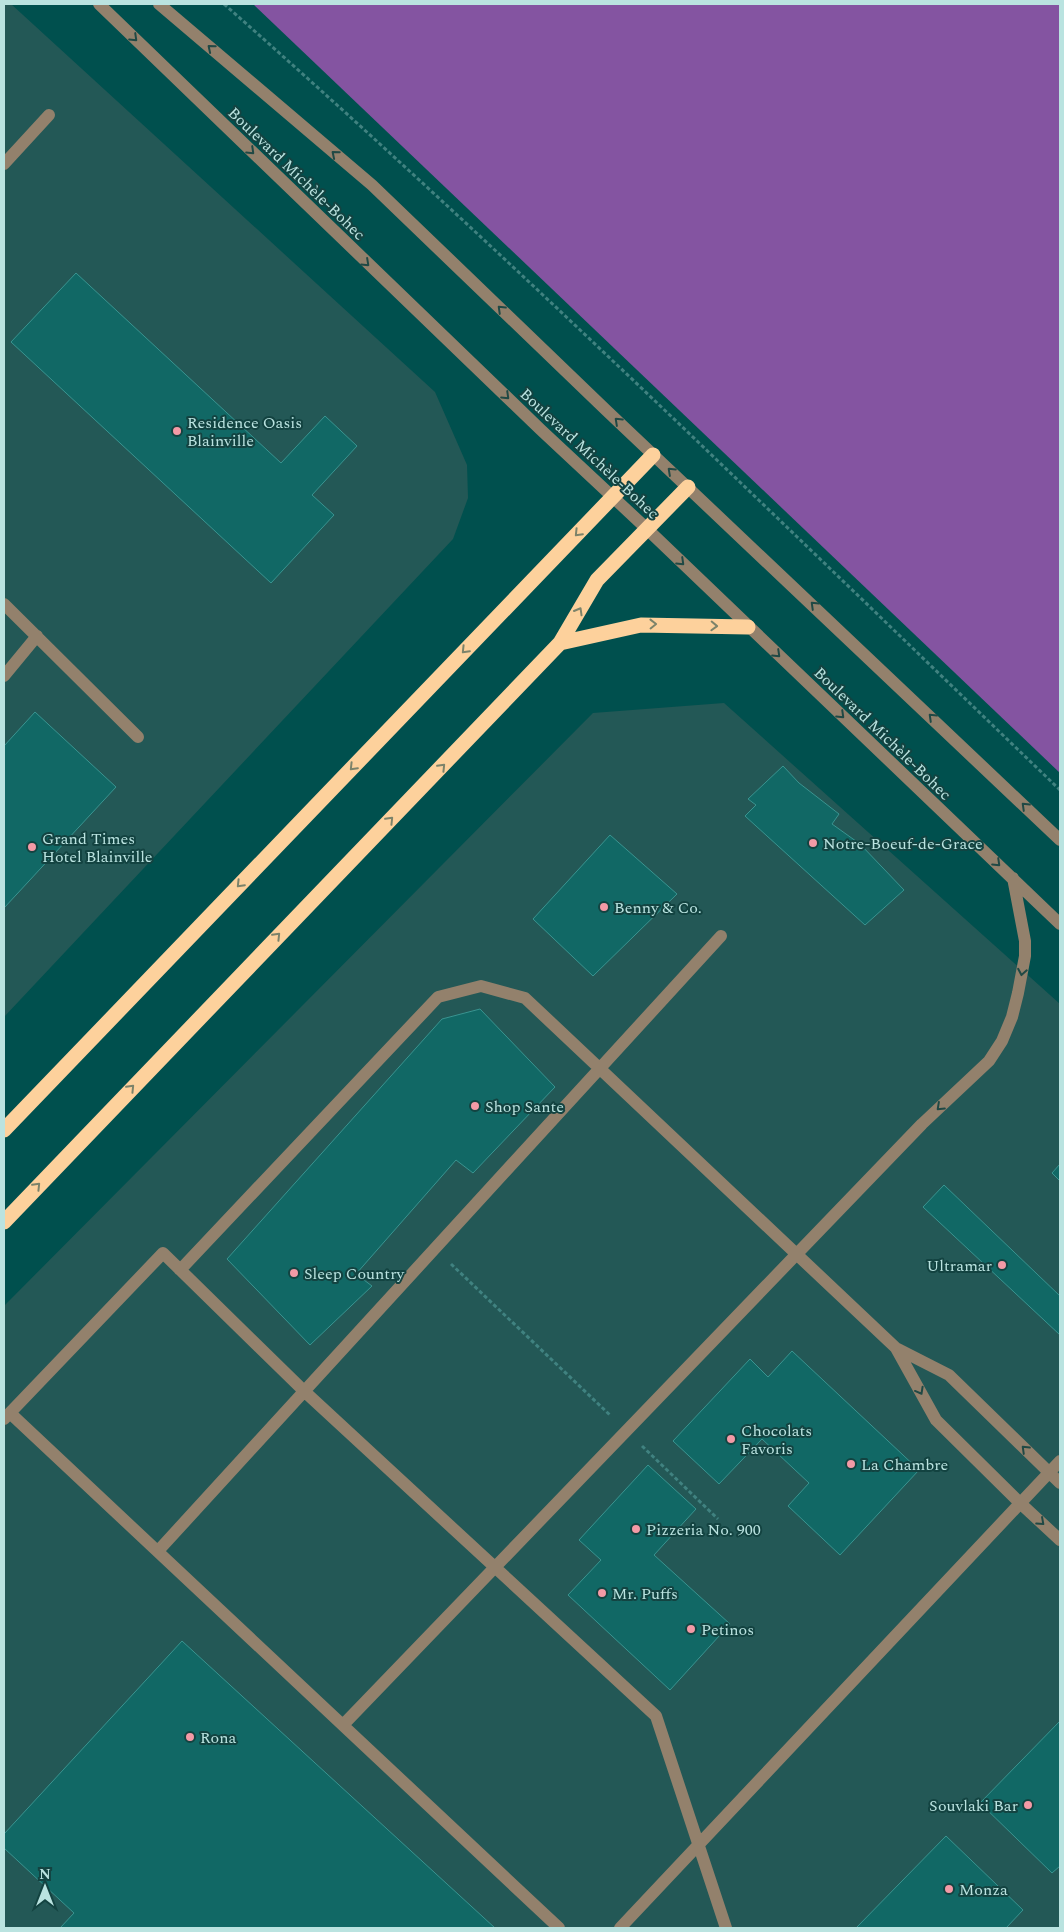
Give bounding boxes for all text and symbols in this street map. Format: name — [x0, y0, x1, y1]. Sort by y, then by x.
one-way arrow — [129, 32, 138, 41]
one-way arrow — [208, 45, 217, 54]
street label: Boulevard Michèle-Bohec — [222, 101, 371, 246]
one-way arrow — [245, 145, 254, 154]
one-way arrow — [332, 150, 341, 159]
one-way arrow — [361, 257, 370, 266]
one-way arrow — [498, 306, 507, 315]
street label: Boulevard Michèle-Bohec — [514, 382, 665, 525]
one-way arrow — [500, 390, 509, 399]
place label: Residence Oasis Blainville — [187, 411, 302, 453]
one-way arrow — [615, 418, 624, 427]
marker: Residence Oasis Blainville — [171, 425, 183, 437]
one-way arrow — [667, 468, 676, 477]
one-way arrow — [575, 527, 584, 536]
one-way arrow — [676, 556, 685, 565]
one-way arrow — [811, 602, 820, 611]
one-way arrow — [572, 608, 582, 617]
one-way arrow — [649, 619, 657, 630]
one-way arrow — [711, 621, 719, 631]
one-way arrow — [462, 644, 471, 653]
one-way arrow — [771, 648, 780, 657]
street label: Boulevard Michèle-Bohec — [808, 661, 957, 806]
one-way arrow — [835, 709, 844, 718]
one-way arrow — [928, 714, 937, 723]
one-way arrow — [350, 761, 359, 770]
one-way arrow — [436, 764, 445, 773]
one-way arrow — [1022, 803, 1031, 812]
one-way arrow — [385, 817, 394, 826]
place label: Grand Times Hotel Blainville — [42, 827, 153, 869]
place label: Notre-Boeuf-de-Grace — [823, 832, 983, 856]
marker: Notre-Boeuf-de-Grace — [807, 837, 819, 849]
marker: Grand Times Hotel Blainville — [26, 841, 38, 853]
one-way arrow — [991, 857, 1000, 866]
one-way arrow — [237, 878, 246, 887]
place label: Benny & Co. — [614, 896, 702, 920]
marker: Benny & Co. — [598, 901, 610, 913]
one-way arrow — [271, 933, 280, 942]
one-way arrow — [1017, 968, 1027, 977]
one-way arrow — [125, 1085, 134, 1094]
place label: Shop Sante — [485, 1095, 564, 1119]
marker: Shop Sante — [469, 1100, 481, 1112]
one-way arrow — [937, 1101, 946, 1110]
one-way arrow — [31, 1183, 40, 1192]
place label: Ultramar — [926, 1254, 992, 1278]
marker: Ultramar — [996, 1259, 1008, 1271]
place label: Sleep Country — [304, 1262, 405, 1286]
marker: Sleep Country — [288, 1267, 300, 1279]
one-way arrow — [913, 1385, 923, 1394]
place label: Chocolats Favoris — [741, 1419, 812, 1461]
marker: Chocolats Favoris — [725, 1433, 737, 1445]
one-way arrow — [1022, 1446, 1031, 1455]
place label: La Chambre — [861, 1453, 948, 1477]
marker: La Chambre — [845, 1458, 857, 1470]
one-way arrow — [1035, 1516, 1044, 1525]
place label: Pizzeria No. 900 — [646, 1518, 761, 1542]
marker: Pizzeria No. 900 — [630, 1523, 642, 1535]
place label: Mr. Puffs — [612, 1582, 678, 1606]
marker: Mr. Puffs — [596, 1587, 608, 1599]
place label: Petinos — [701, 1618, 754, 1642]
marker: Petinos — [685, 1623, 697, 1635]
place label: Rona — [200, 1726, 236, 1750]
marker: Rona — [184, 1731, 196, 1743]
place label: Souvlaki Bar — [929, 1794, 1018, 1818]
marker: Souvlaki Bar — [1022, 1799, 1034, 1811]
north arrow — [20, 1862, 70, 1912]
text: N — [39, 1864, 51, 1885]
place label: Monza — [959, 1878, 1008, 1902]
marker: Monza — [943, 1883, 955, 1895]

